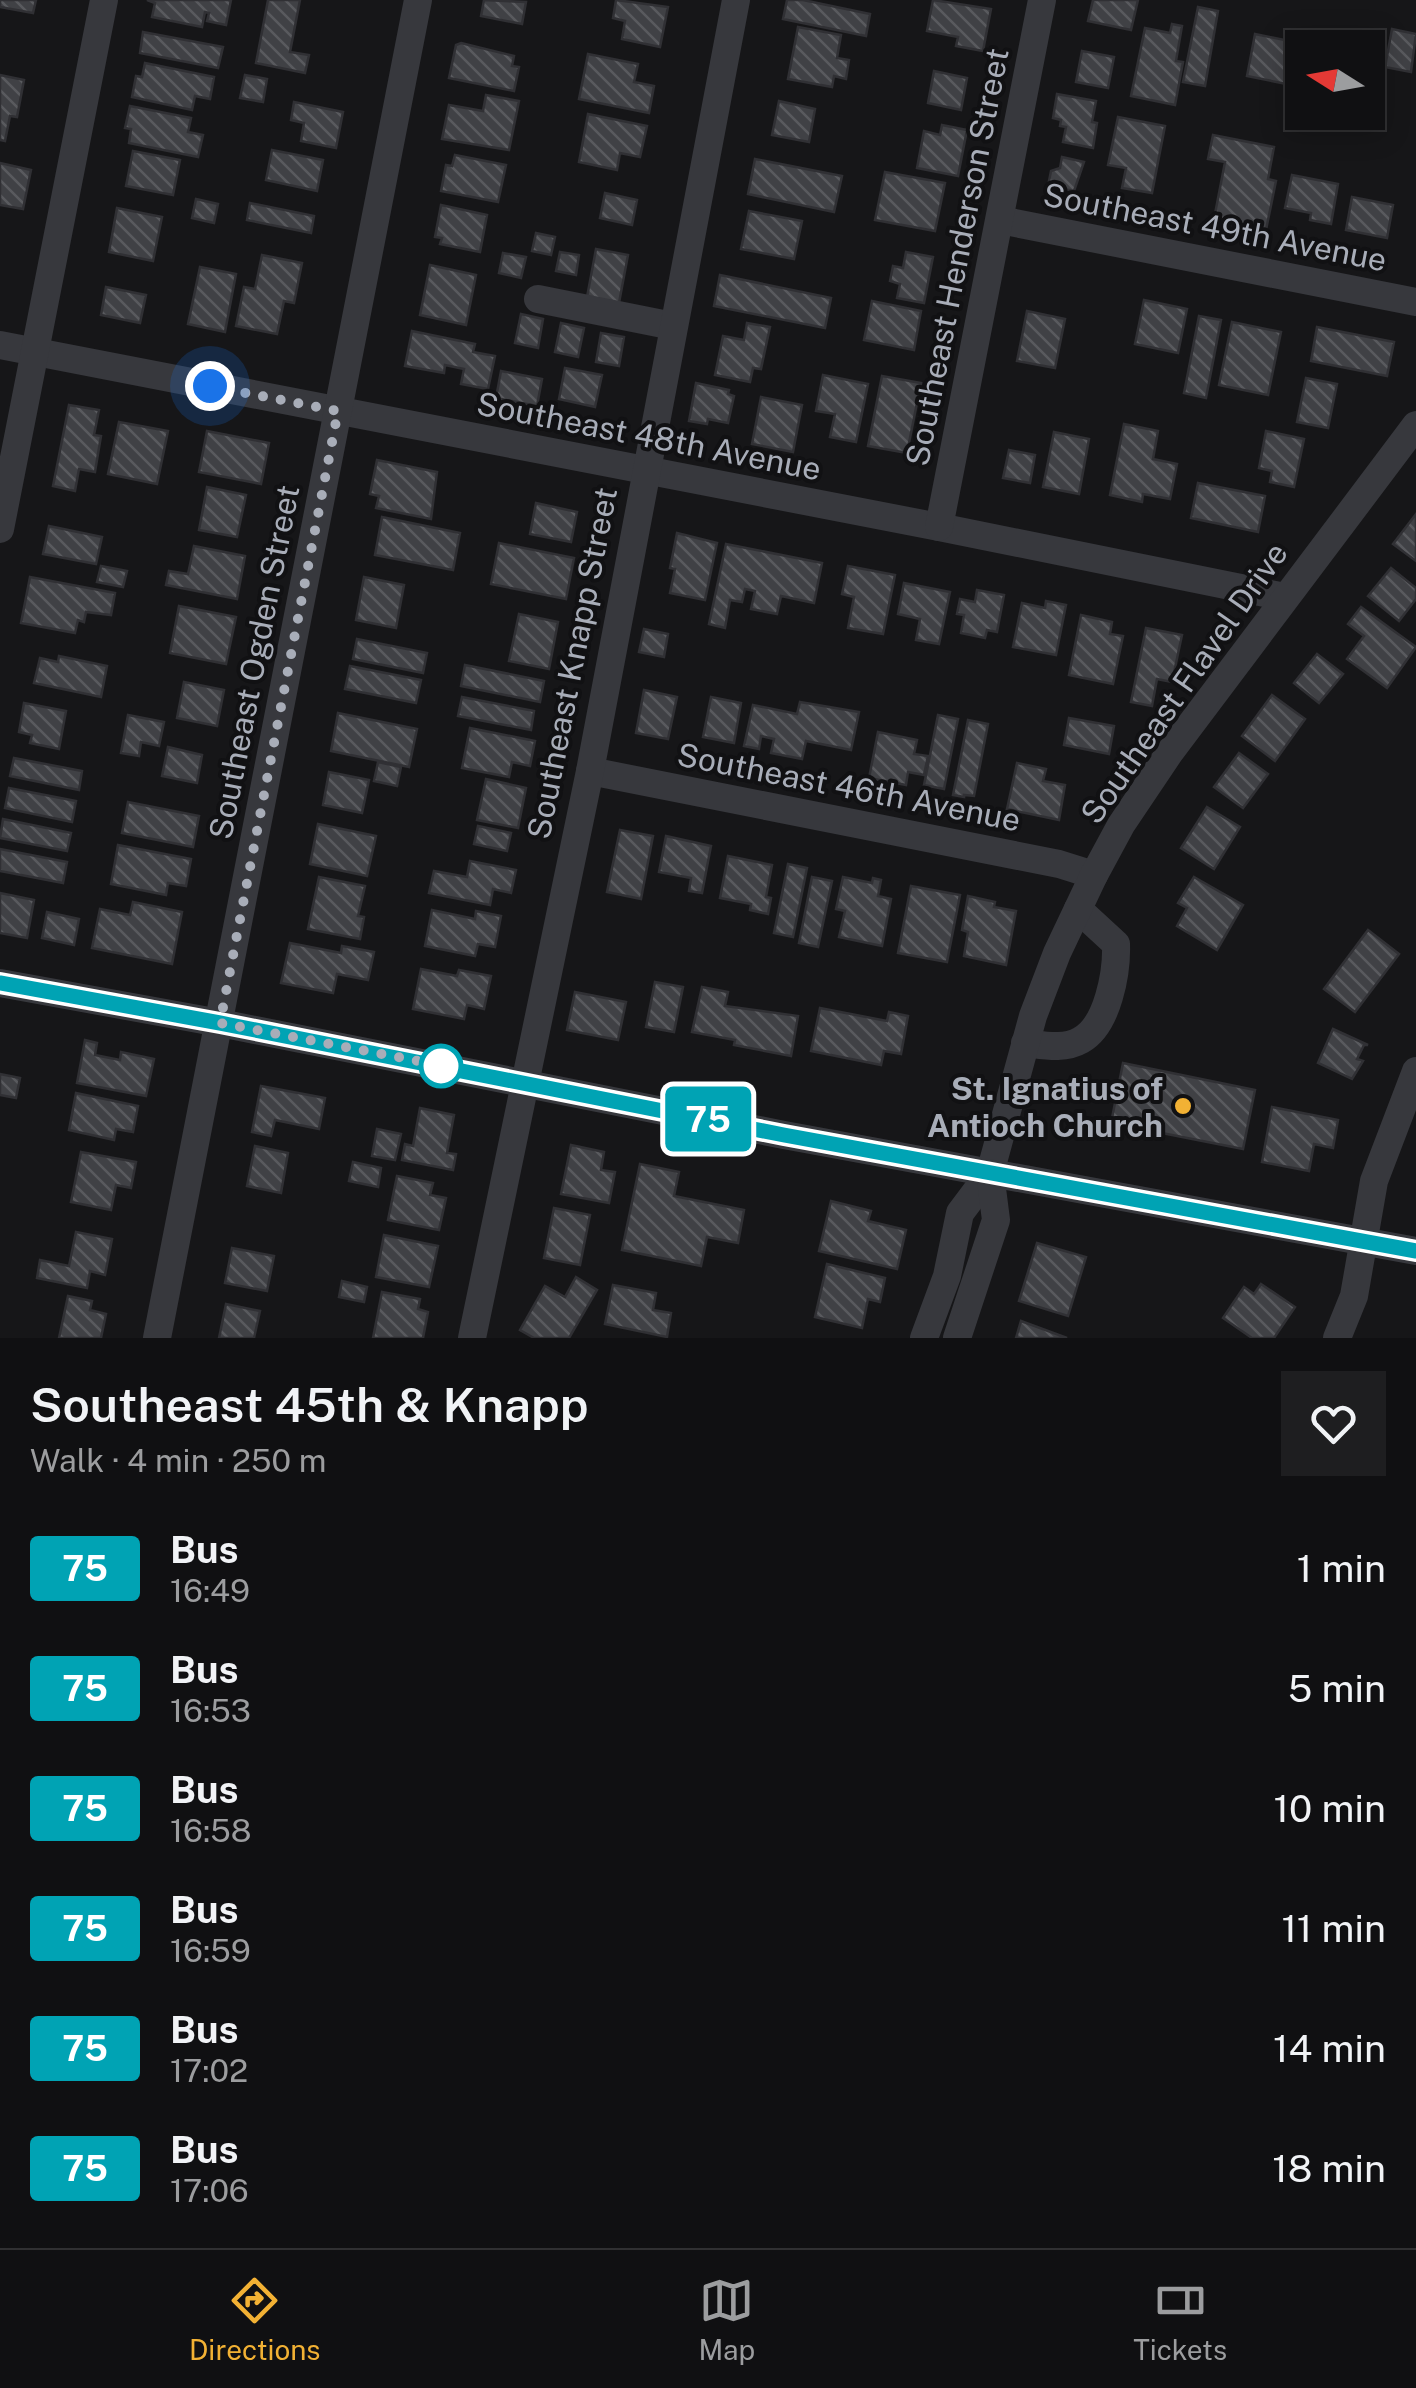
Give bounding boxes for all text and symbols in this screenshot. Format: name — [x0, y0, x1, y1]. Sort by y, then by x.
north arrow — [1285, 30, 1385, 130]
map controls — [1285, 30, 1385, 130]
street label: Southeast Henderson Street — [898, 45, 1016, 469]
street label: Southeast 49th Avenue — [1040, 176, 1390, 278]
your location — [185, 361, 235, 411]
street label: Southeast 48th Avenue — [474, 384, 824, 488]
street label: Southeast Ogden Street — [201, 482, 307, 842]
street label: Southeast Knapp Street — [520, 484, 624, 842]
street label: Southeast Flavel Drive — [1073, 536, 1295, 830]
street label: Southeast 46th Avenue — [674, 736, 1024, 838]
unlabelled marker — [420, 1045, 462, 1087]
place label: St. Ignatius of Antioch Church — [927, 1070, 1163, 1144]
line badge: 75 — [663, 1086, 753, 1152]
marker: St. Ignatius of Antioch Church — [1172, 1095, 1194, 1117]
text: 75 — [685, 1099, 731, 1140]
button: heart — [1281, 1371, 1386, 1476]
text: Southeast 45th & Knapp — [30, 1376, 589, 1433]
text: Walk · 4 min · 250 m — [30, 1442, 326, 1479]
text: Bus — [170, 1527, 239, 1572]
text: 1 min — [1297, 1546, 1386, 1591]
text: 75 — [62, 1548, 108, 1589]
text: 16:49 — [170, 1572, 250, 1609]
text: Bus — [170, 1647, 239, 1692]
text: 5 min — [1288, 1666, 1386, 1711]
text: 75 — [62, 1668, 108, 1709]
text: 16:53 — [170, 1692, 251, 1729]
text: Bus — [170, 1767, 239, 1812]
text: 10 min — [1274, 1786, 1386, 1831]
text: 75 — [62, 1788, 108, 1829]
text: 16:58 — [170, 1812, 251, 1849]
text: Bus — [170, 1887, 239, 1932]
text: 11 min — [1281, 1906, 1386, 1951]
text: 75 — [62, 1908, 108, 1949]
text: 16:59 — [170, 1932, 251, 1969]
text: Bus — [170, 2007, 239, 2052]
text: 14 min — [1273, 2026, 1386, 2071]
text: 75 — [62, 2028, 108, 2069]
text: 17:02 — [170, 2052, 248, 2089]
text: Bus — [170, 2127, 239, 2172]
text: 18 min — [1272, 2146, 1386, 2191]
text: 75 — [62, 2148, 108, 2189]
text: 17:06 — [170, 2172, 249, 2209]
tab: Directions — [189, 2273, 320, 2366]
tab: Map — [698, 2273, 755, 2366]
tab: Tickets — [1133, 2273, 1227, 2366]

